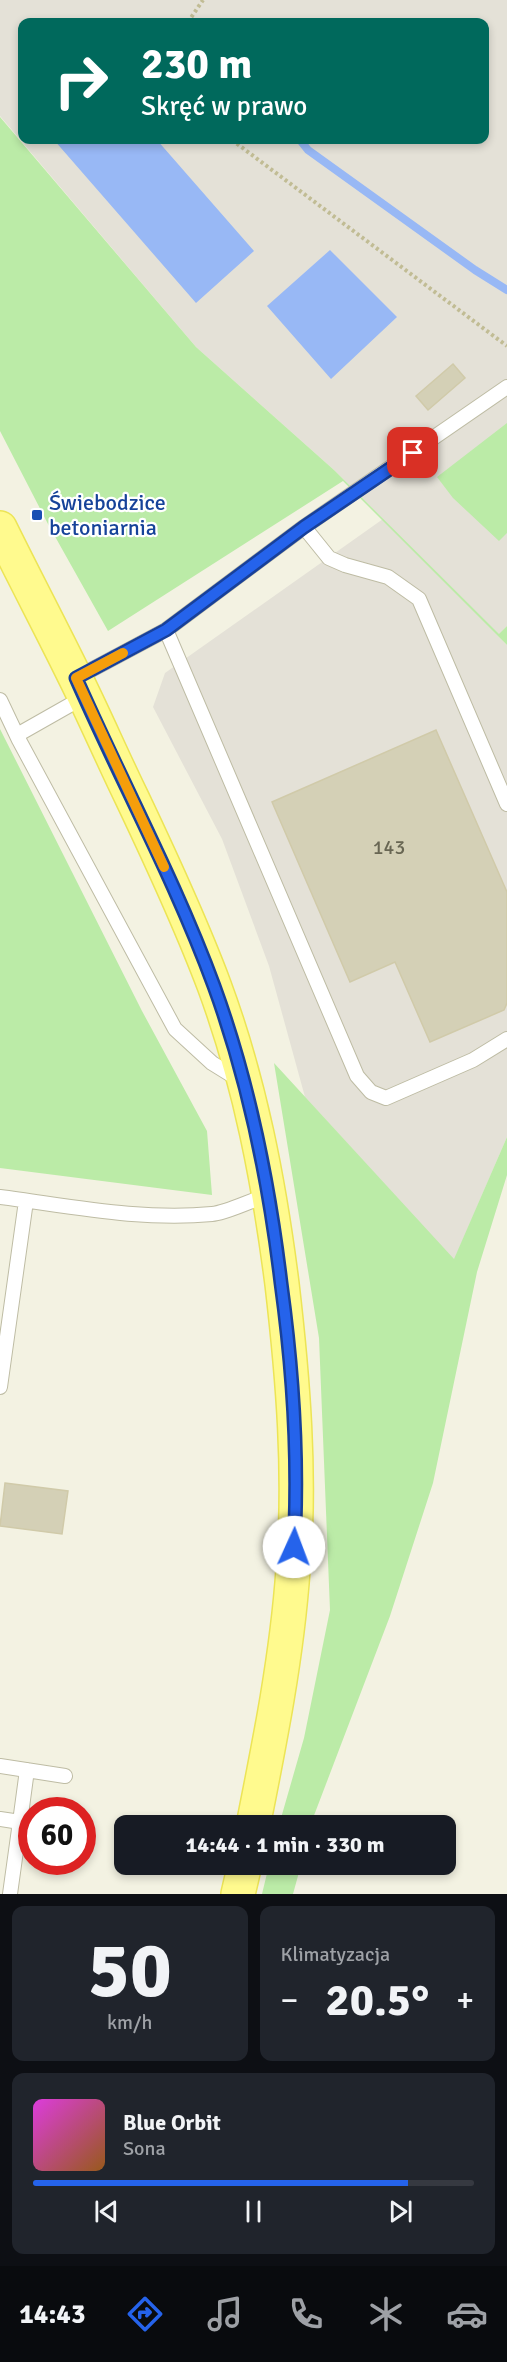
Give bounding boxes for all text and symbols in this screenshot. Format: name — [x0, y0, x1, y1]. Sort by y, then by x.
text: 230 m — [141, 39, 252, 90]
icon: right — [42, 42, 120, 120]
text: Skręć w prawo — [141, 90, 307, 123]
pin — [387, 427, 438, 478]
icon: arrive — [396, 436, 429, 469]
place label: Świebodzice betoniarnia — [49, 489, 166, 541]
marker: Świebodzice betoniarnia — [30, 508, 44, 522]
house number: 143 — [373, 835, 405, 860]
position arrow — [262, 1515, 326, 1579]
speed limit sign: 60 — [18, 1797, 96, 1875]
text: 14:44 · 1 min · 330 m — [185, 1831, 385, 1858]
text: 50 — [88, 1923, 172, 2019]
text: Klimatyzacja — [281, 1942, 390, 1967]
text: 20.5° — [325, 1973, 429, 2028]
text: − — [281, 1980, 298, 2021]
text: + — [456, 1980, 474, 2021]
text: km/h — [107, 2010, 152, 2035]
text: Blue Orbit — [123, 2109, 221, 2136]
text: Sona — [123, 2136, 166, 2161]
icon: previous — [90, 2195, 123, 2228]
icon: pause — [237, 2195, 270, 2228]
icon: next — [384, 2195, 417, 2228]
icon: directions — [124, 2293, 166, 2335]
icon: music — [204, 2293, 246, 2335]
icon: phone — [285, 2293, 327, 2335]
icon: climate — [365, 2293, 407, 2335]
icon: car — [446, 2293, 488, 2335]
text: 14:43 — [19, 2298, 86, 2331]

